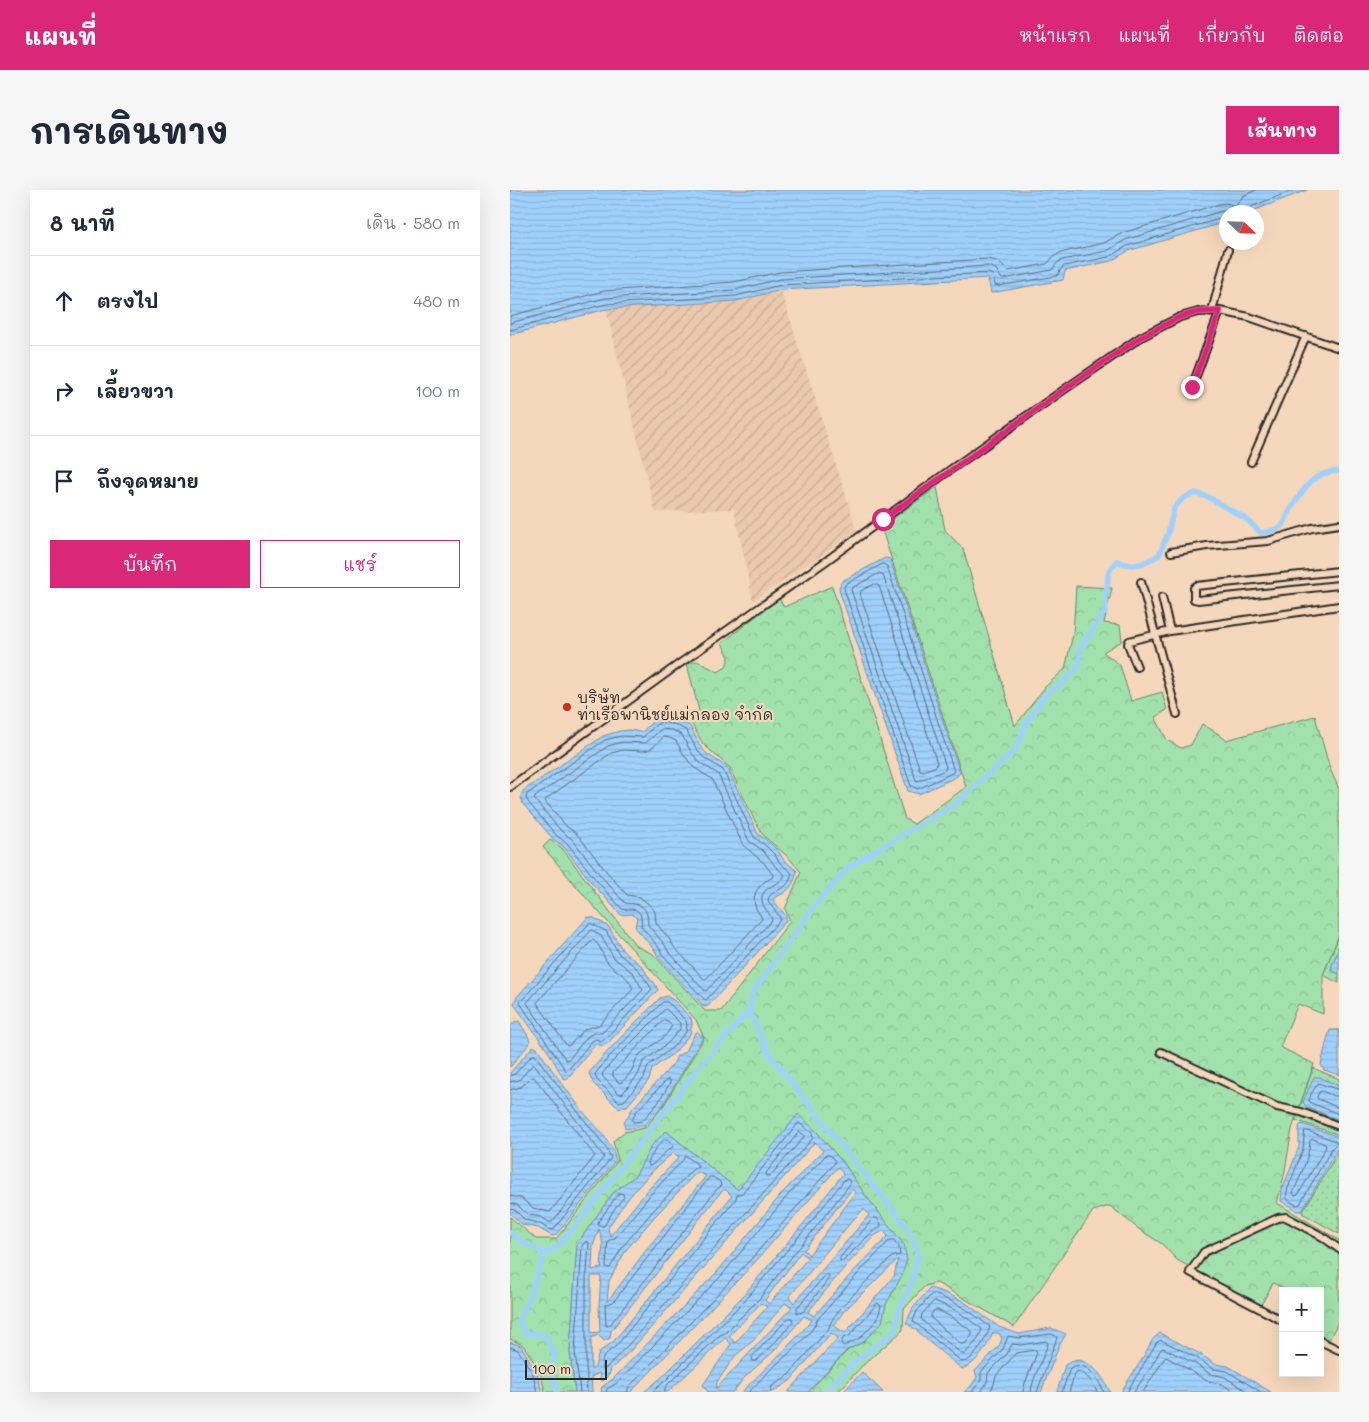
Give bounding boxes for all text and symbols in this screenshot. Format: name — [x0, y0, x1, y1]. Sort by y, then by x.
text: แผนที่ — [25, 20, 96, 51]
text: หน้าแรก — [1019, 23, 1091, 47]
text: แผนที่ — [1119, 23, 1170, 47]
text: เกี่ยวกับ — [1198, 23, 1265, 47]
text: ติดต่อ — [1293, 23, 1344, 47]
button: เส้นทาง — [1226, 106, 1339, 154]
text: การเดินทาง — [30, 107, 228, 153]
north arrow — [1219, 205, 1264, 250]
text: 8 นาที — [50, 209, 115, 236]
text: เดิน · 580 m — [366, 212, 460, 233]
icon: ahead — [50, 287, 78, 315]
text: ตรงไป — [97, 288, 158, 313]
text: 480 m — [413, 290, 460, 311]
route end — [1181, 376, 1204, 399]
icon: right — [50, 377, 78, 405]
text: เลี้ยวขวา — [97, 378, 174, 403]
text: 100 m — [415, 380, 460, 401]
icon: arrive — [50, 467, 78, 495]
text: ถึงจุดหมาย — [97, 468, 199, 493]
route start — [872, 508, 895, 531]
button: บันทึก — [50, 540, 250, 588]
button: แชร์ — [260, 540, 460, 588]
place label: บริษัท ท่าเรือพานิชย์แม่กลอง จำกัด — [577, 687, 773, 724]
marker: บริษัท ท่าเรือพานิชย์แม่กลอง จำกัด — [561, 701, 573, 713]
map controls — [1279, 1287, 1324, 1377]
button: + — [1279, 1287, 1324, 1332]
button: − — [1279, 1332, 1324, 1377]
scale bar — [525, 1357, 608, 1380]
text: 100 m — [532, 1359, 571, 1378]

